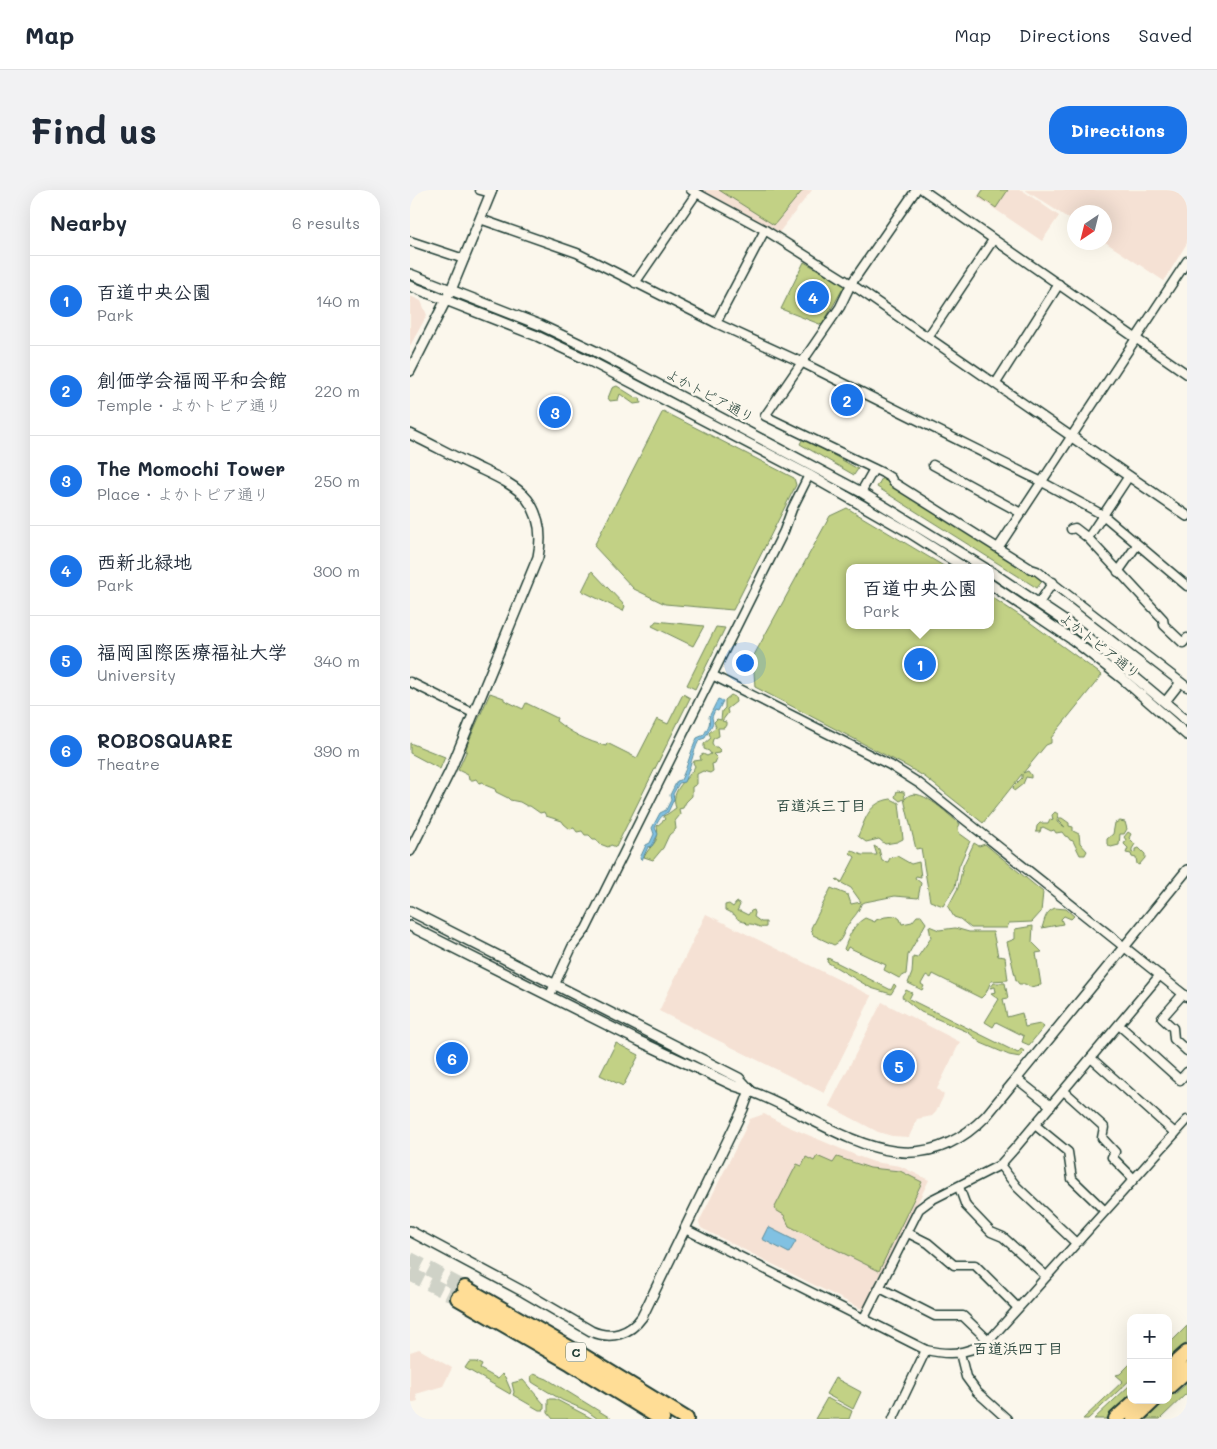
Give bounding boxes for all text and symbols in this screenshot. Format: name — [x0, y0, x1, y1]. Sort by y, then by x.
text: Map — [25, 19, 74, 50]
text: Map — [954, 23, 991, 47]
text: Directions — [1019, 23, 1111, 47]
text: Saved — [1139, 23, 1192, 47]
button: Directions — [1049, 106, 1187, 154]
text: Find us — [30, 107, 157, 153]
north arrow — [1067, 205, 1112, 250]
text: Nearby — [50, 209, 127, 236]
text: 6 results — [292, 212, 360, 233]
pin: 4 — [797, 278, 829, 316]
text: 百道中央公園 — [97, 279, 211, 304]
text: 1 — [62, 290, 70, 311]
text: 140 m — [316, 290, 360, 311]
text: Park — [97, 304, 133, 325]
street label: よかトピア通り — [662, 364, 758, 426]
text: 創価学会福岡平和会館 — [97, 367, 287, 392]
text: 2 — [62, 380, 70, 401]
text: 220 m — [314, 380, 360, 401]
pin: 2 — [831, 381, 863, 419]
pin: 3 — [539, 393, 571, 431]
text: Temple · よかトピア通り — [97, 394, 282, 415]
text: The Momochi Tower — [97, 456, 285, 481]
text: 3 — [61, 470, 71, 491]
text: 250 m — [314, 470, 360, 491]
text: Place · よかトピア通り — [97, 483, 269, 504]
text: 西新北緑地 — [97, 549, 192, 574]
text: 4 — [61, 560, 71, 581]
text: 300 m — [313, 560, 360, 581]
popup — [846, 564, 994, 629]
text: Park — [97, 574, 133, 595]
text: 百道中央公園 — [863, 575, 977, 600]
text: Park — [863, 600, 899, 621]
street label: よかトピア通り — [1056, 607, 1144, 683]
text: 福岡国際医療福祉大学 — [97, 639, 287, 664]
pin: 1 — [904, 645, 936, 683]
text: 5 — [61, 650, 71, 671]
text: 340 m — [313, 650, 360, 671]
your location — [732, 650, 758, 676]
text: University — [97, 664, 176, 685]
text: ROBOSQUARE — [97, 728, 233, 753]
text: 6 — [61, 740, 71, 761]
text: 390 m — [313, 740, 360, 761]
text: Theatre — [97, 753, 160, 774]
district label: 百道浜三丁目 — [776, 795, 866, 815]
pin: 6 — [436, 1039, 468, 1077]
pin: 5 — [883, 1047, 915, 1085]
map controls — [1127, 1314, 1172, 1404]
button: + — [1127, 1314, 1172, 1359]
district label: 百道浜四丁目 — [973, 1338, 1063, 1358]
road number: C — [566, 1342, 586, 1362]
button: − — [1127, 1359, 1172, 1404]

